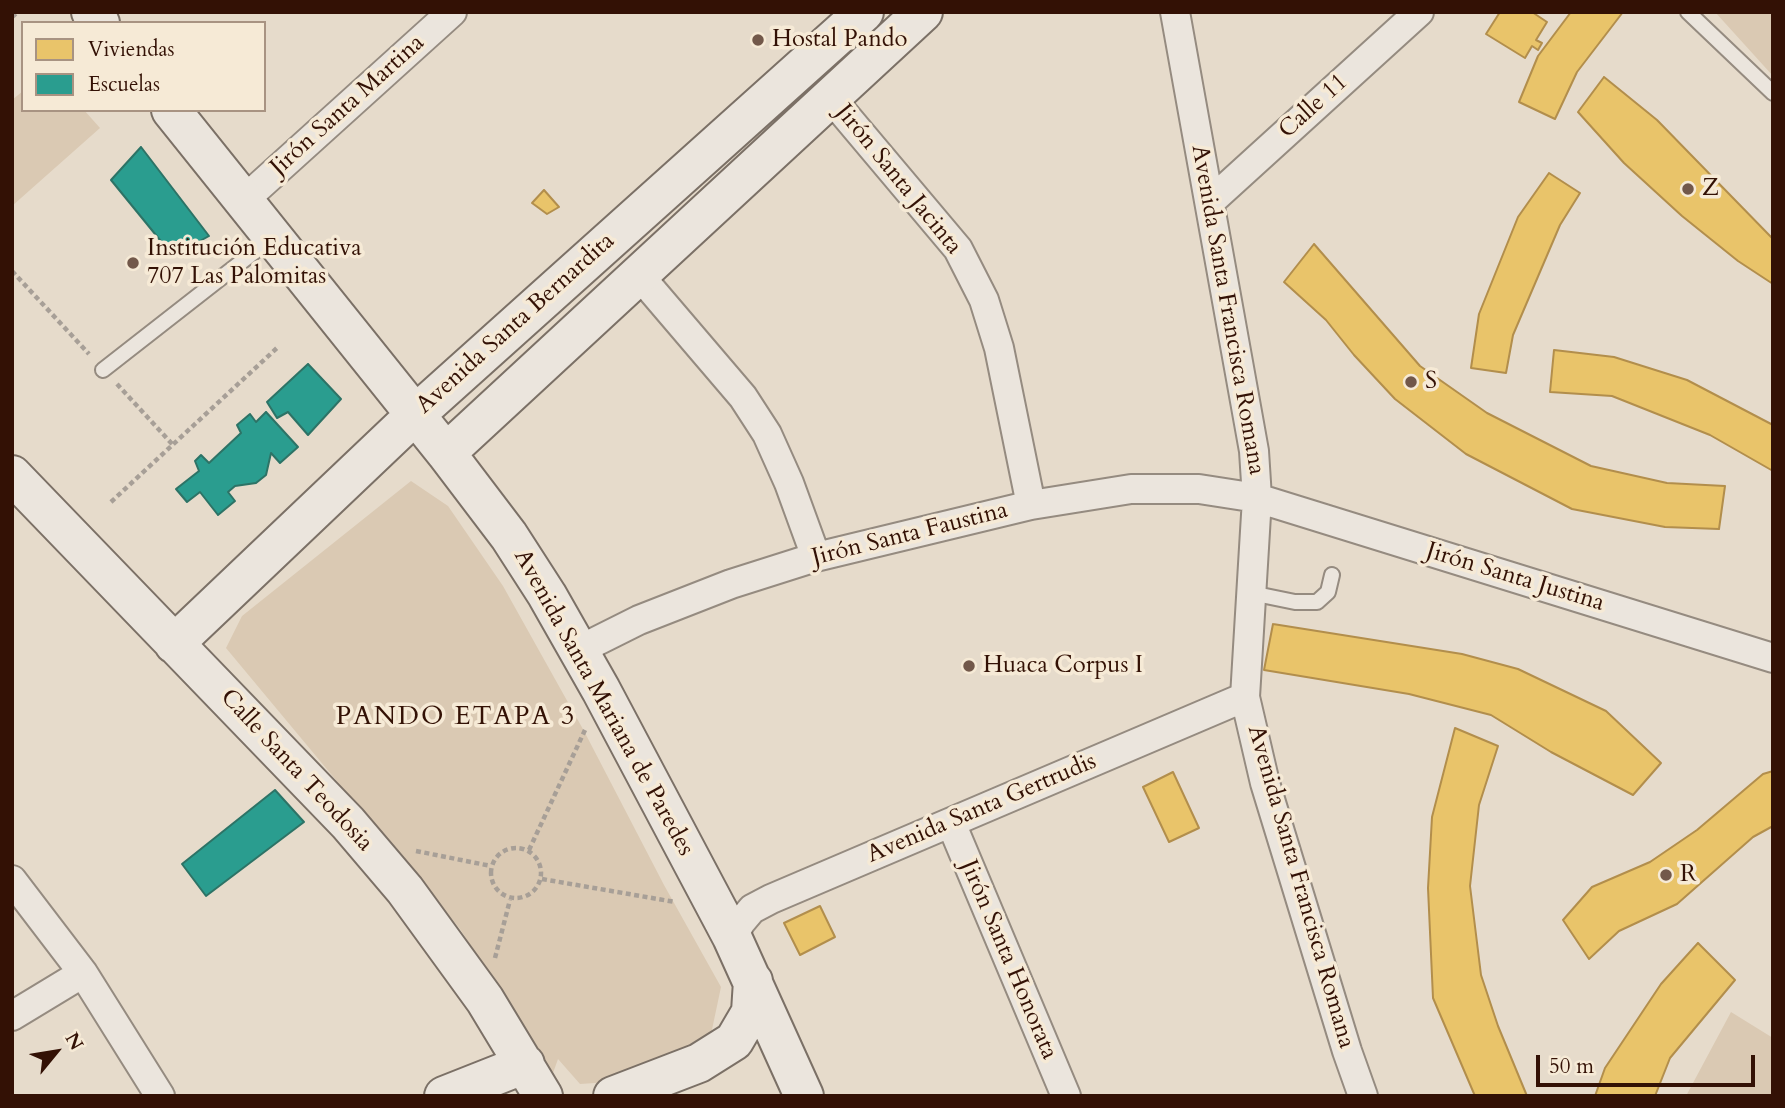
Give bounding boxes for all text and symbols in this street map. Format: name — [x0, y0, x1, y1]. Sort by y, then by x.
legend — [21, 21, 266, 112]
place label: Hostal Pando — [772, 26, 908, 54]
street label: Jirón Santa Martina — [265, 29, 431, 183]
marker: Hostal Pando — [750, 32, 766, 48]
text: Viviendas — [88, 35, 175, 64]
street label: Calle 11 — [1274, 69, 1354, 145]
text: Escuelas — [88, 70, 160, 99]
street label: Jirón Santa Jacinta — [829, 99, 967, 261]
street label: Avenida Santa Francisca Romana — [1184, 143, 1270, 477]
place label: Z — [1702, 175, 1719, 203]
marker: Z — [1680, 181, 1696, 197]
street label: Avenida Santa Bernardita — [411, 227, 621, 421]
place label: Institución Educativa 707 Las Palomitas — [147, 235, 362, 291]
marker: Institución Educativa 707 Las Palomitas — [125, 255, 141, 271]
place label: S — [1425, 368, 1437, 396]
marker: S — [1403, 374, 1419, 390]
street label: Jirón Santa Faustina — [809, 497, 1011, 573]
street label: Jirón Santa Justina — [1422, 537, 1608, 619]
street label: Avenida Santa Mariana de Paredes — [507, 545, 699, 861]
place label: Huaca Corpus I — [983, 652, 1143, 680]
marker: Huaca Corpus I — [961, 658, 977, 674]
street label: Calle Santa Teodosia — [213, 684, 379, 858]
district label: PANDO ETAPA 3 — [337, 702, 575, 734]
street label: Avenida Santa Francisca Romana — [1240, 722, 1360, 1052]
street label: Avenida Santa Gertrudis — [863, 748, 1101, 870]
street label: Jirón Santa Honorata — [953, 856, 1063, 1064]
place label: R — [1680, 861, 1697, 889]
marker: R — [1658, 867, 1674, 883]
north arrow — [21, 1017, 91, 1087]
text: N — [59, 1028, 90, 1055]
scale bar — [1540, 1042, 1759, 1086]
text: 50 m — [1549, 1052, 1594, 1081]

